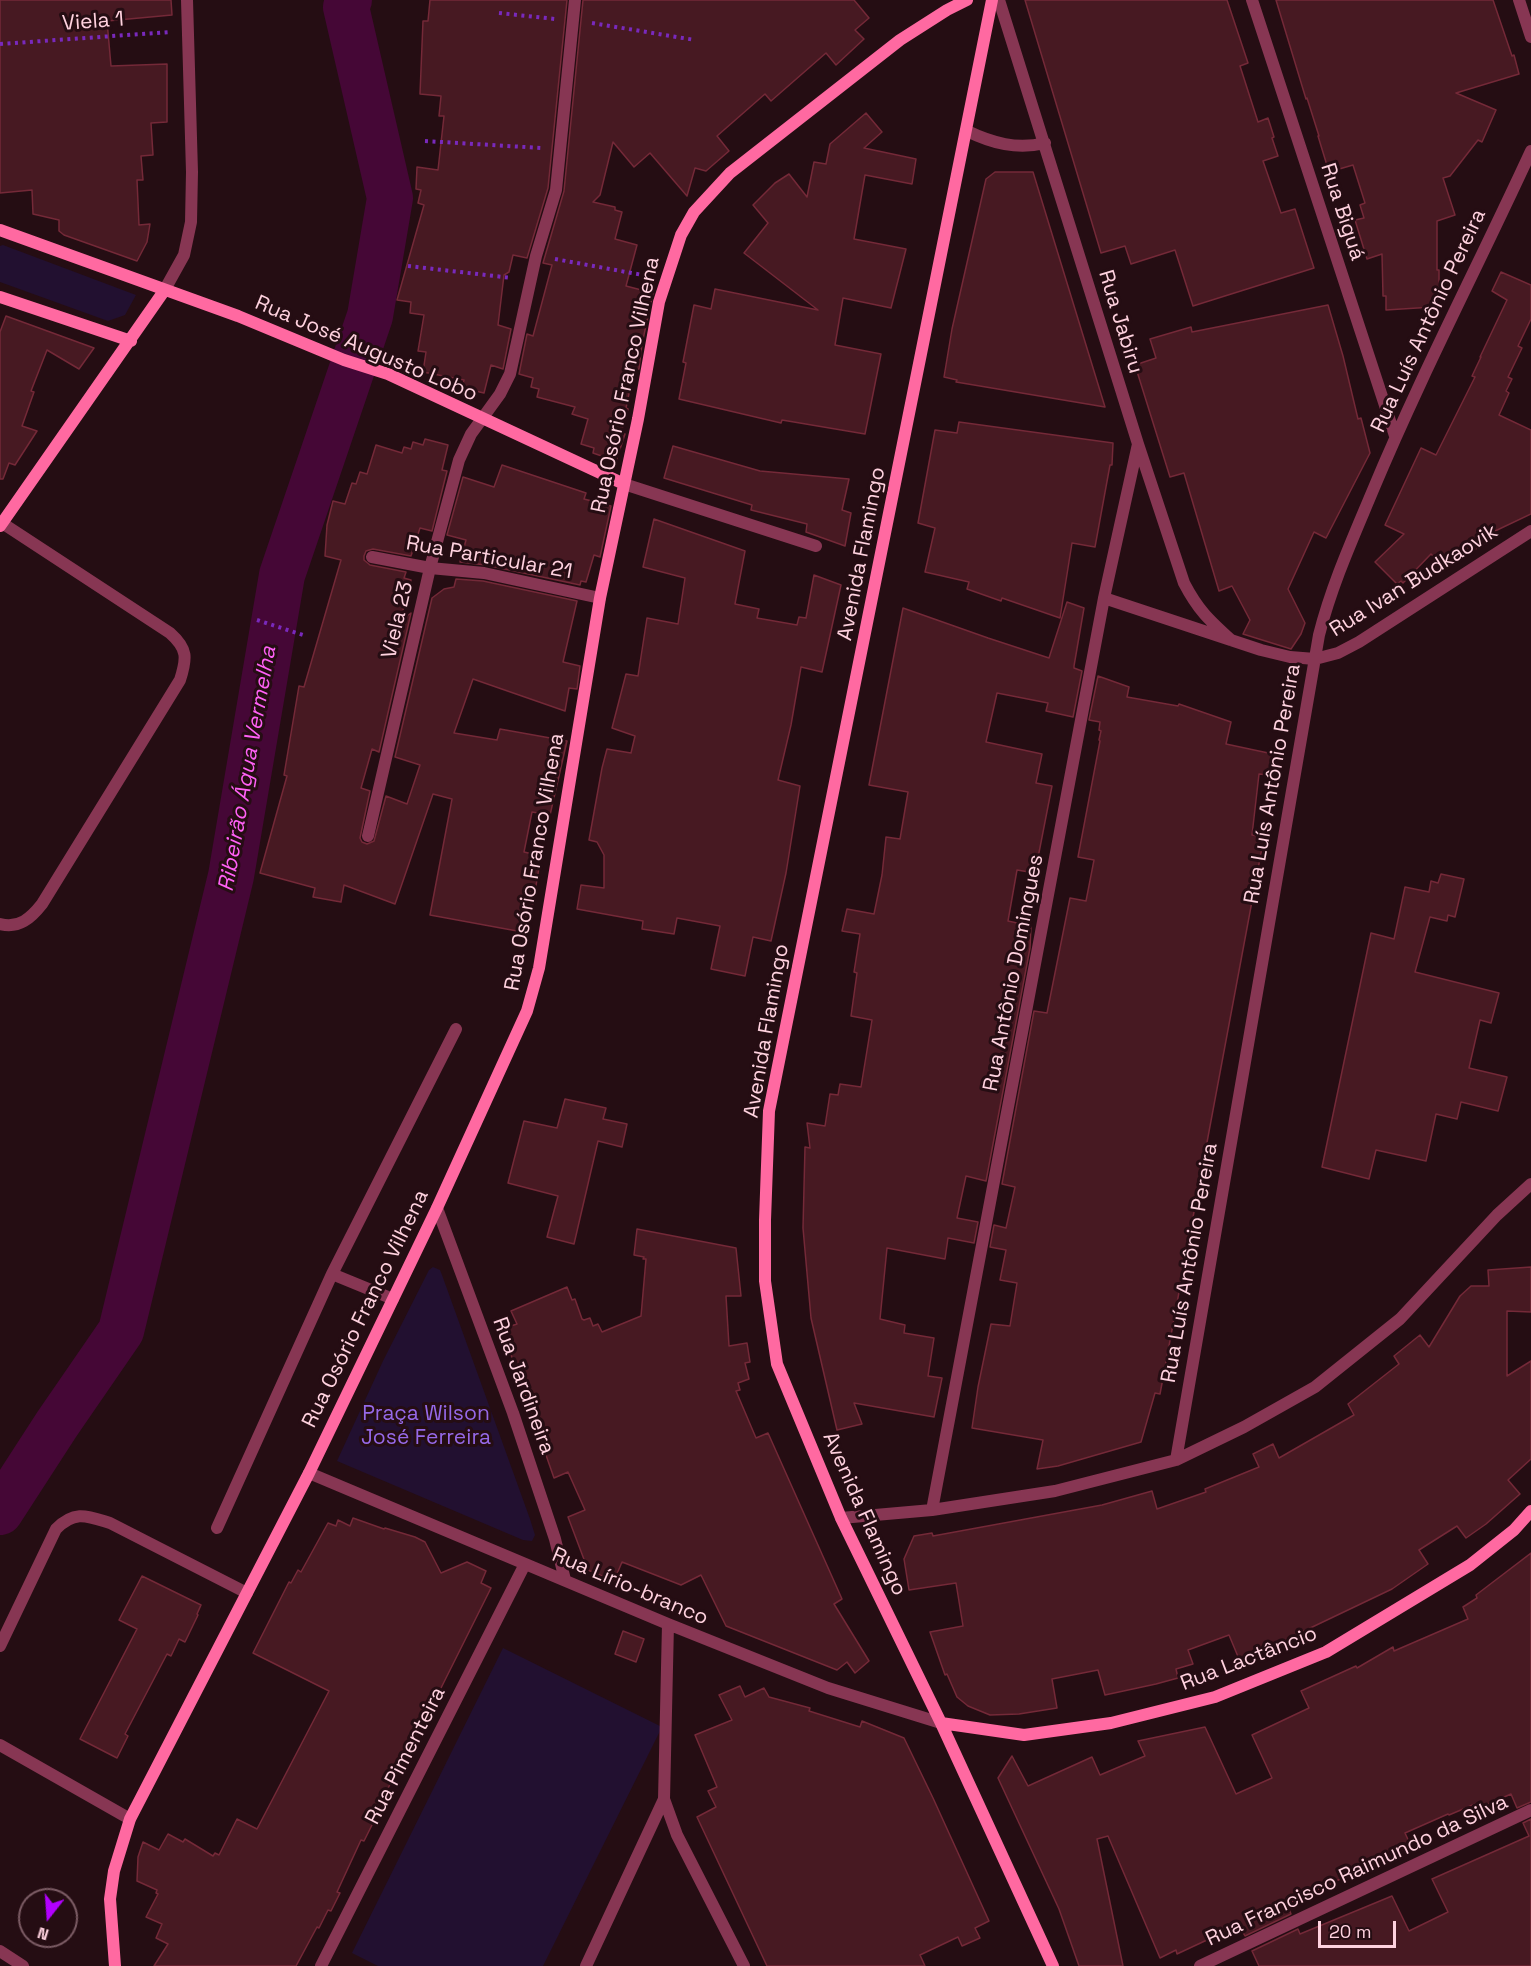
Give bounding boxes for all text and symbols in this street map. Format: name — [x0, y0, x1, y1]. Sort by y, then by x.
street label: Viela 1 — [61, 7, 125, 37]
street label: Rua Biguá — [1314, 160, 1370, 264]
street label: Rua Luís Antônio Pereira — [1366, 205, 1492, 437]
street label: Rua Osório Franco Vilhena — [586, 255, 666, 515]
street label: Rua Jabiru — [1092, 267, 1148, 377]
street label: Rua José Augusto Lobo — [251, 291, 481, 407]
street label: Avenida Flamingo — [833, 465, 891, 643]
street label: Rua Ivan Budkaovik — [1325, 519, 1503, 643]
street label: Rua Particular 21 — [404, 531, 574, 585]
street label: Viela 23 — [377, 579, 419, 661]
water label: Ribeirão Água Vermelha — [213, 644, 283, 894]
street label: Rua Luís Antônio Pereira — [1239, 662, 1307, 906]
street label: Rua Osório Franco Vilhena — [500, 731, 570, 993]
street label: Rua Antônio Domingues — [979, 852, 1049, 1094]
street label: Avenida Flamingo — [739, 942, 795, 1120]
street label: Rua Luís Antônio Pereira — [1156, 1141, 1224, 1385]
street label: Rua Osório Franco Vilhena — [297, 1186, 435, 1432]
street label: Rua Jardineira — [487, 1314, 559, 1458]
park label: Praça Wilson José Ferreira — [361, 1401, 491, 1451]
street label: Avenida Flamingo — [817, 1428, 911, 1600]
street label: Rua Lírio-branco — [548, 1543, 712, 1631]
street label: Rua Lactâncio — [1177, 1621, 1321, 1697]
street label: Rua Pimenteira — [361, 1683, 451, 1829]
street label: Rua Francisco Raimundo da Silva — [1202, 1790, 1512, 1952]
north arrow — [18, 1888, 78, 1948]
scale bar — [1321, 1909, 1399, 1947]
text: 20 m — [1329, 1920, 1372, 1943]
text: N — [35, 1922, 51, 1945]

